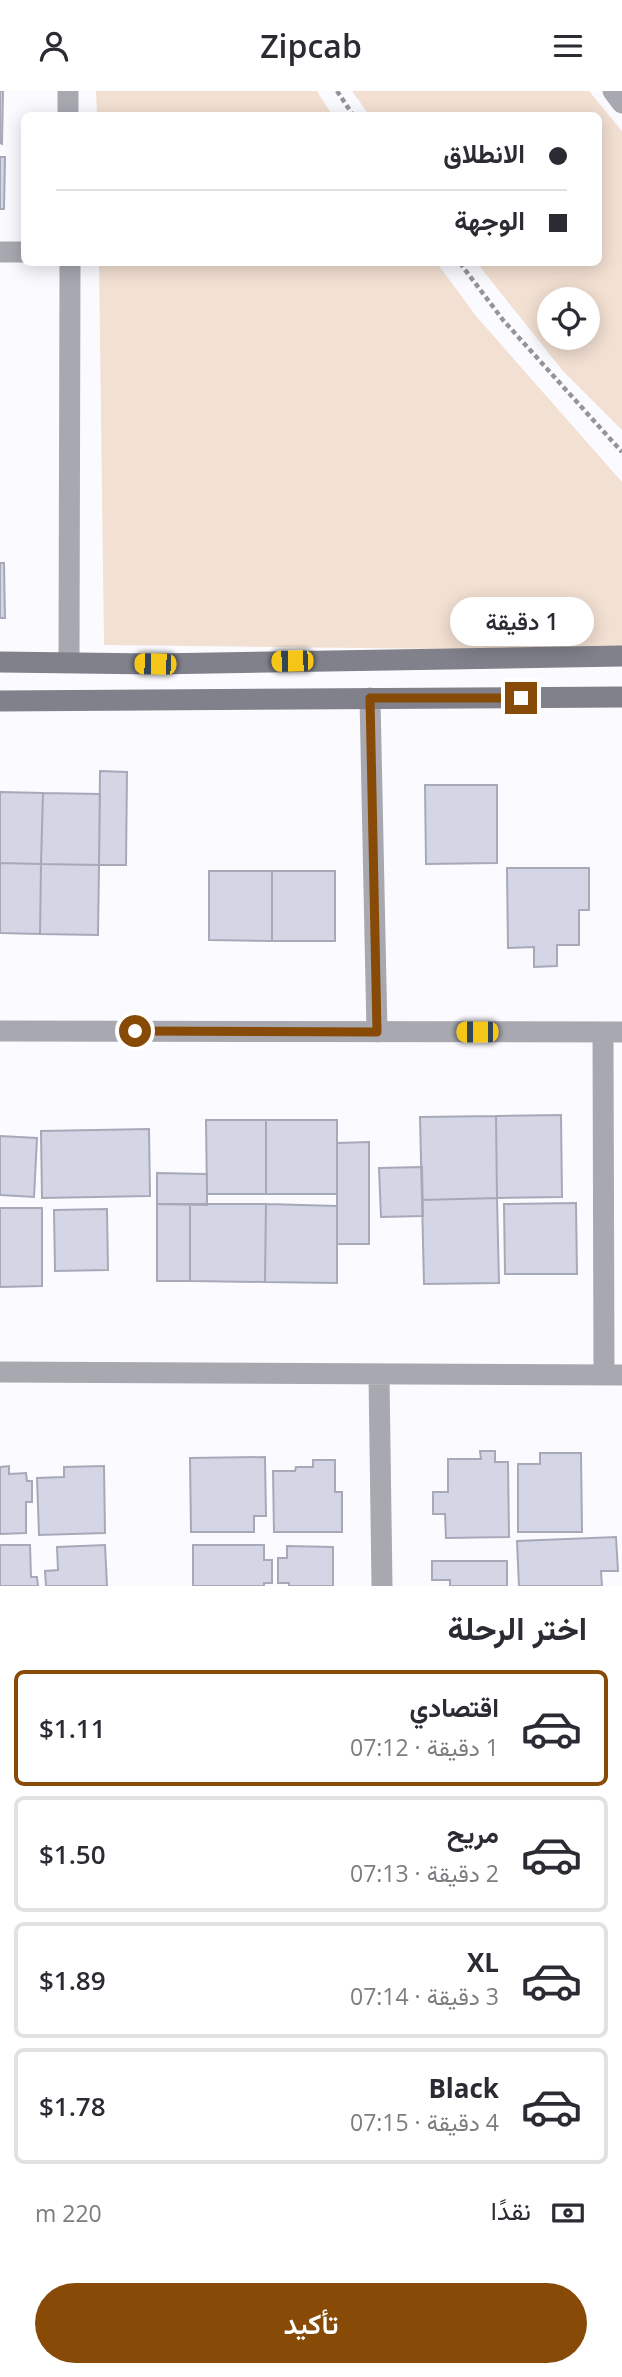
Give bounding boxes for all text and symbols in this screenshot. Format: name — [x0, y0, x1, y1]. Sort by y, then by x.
text: Zipcab — [260, 24, 362, 67]
icon: person — [35, 27, 73, 65]
icon: menu — [549, 27, 587, 65]
text: الانطلاق — [443, 135, 525, 171]
text: الوجهة — [454, 202, 525, 238]
map controls — [537, 287, 600, 350]
button: locate — [537, 287, 600, 350]
callout: 1 دقيقة — [449, 596, 593, 645]
text: 1 دقيقة — [485, 605, 559, 637]
car — [271, 650, 314, 672]
car — [134, 653, 177, 675]
route end — [505, 682, 537, 714]
route start — [119, 1015, 151, 1047]
car — [457, 1022, 499, 1043]
text: اختر الرحلة — [447, 1606, 587, 1649]
text: اقتصادي — [410, 1689, 499, 1725]
icon: car — [520, 1697, 583, 1760]
text: $1.11 — [39, 1710, 106, 1746]
text: 1 دقيقة · 07:12 — [350, 1731, 499, 1763]
text: مريح — [447, 1815, 499, 1851]
icon: car — [520, 1823, 583, 1886]
text: $1.50 — [39, 1836, 106, 1872]
text: 2 دقيقة · 07:13 — [350, 1857, 499, 1889]
text: XL — [467, 1944, 499, 1980]
icon: car — [520, 1949, 583, 2012]
text: $1.89 — [39, 1962, 106, 1998]
text: 3 دقيقة · 07:14 — [350, 1980, 499, 2012]
text: Black — [428, 2070, 499, 2106]
icon: car — [520, 2075, 583, 2138]
text: $1.78 — [39, 2088, 106, 2124]
text: 4 دقيقة · 07:15 — [350, 2106, 499, 2138]
text: نقدًا — [491, 2192, 531, 2228]
icon: cash — [549, 2194, 587, 2232]
text: 220 m — [35, 2197, 102, 2229]
button: تأكيد — [35, 2283, 587, 2363]

